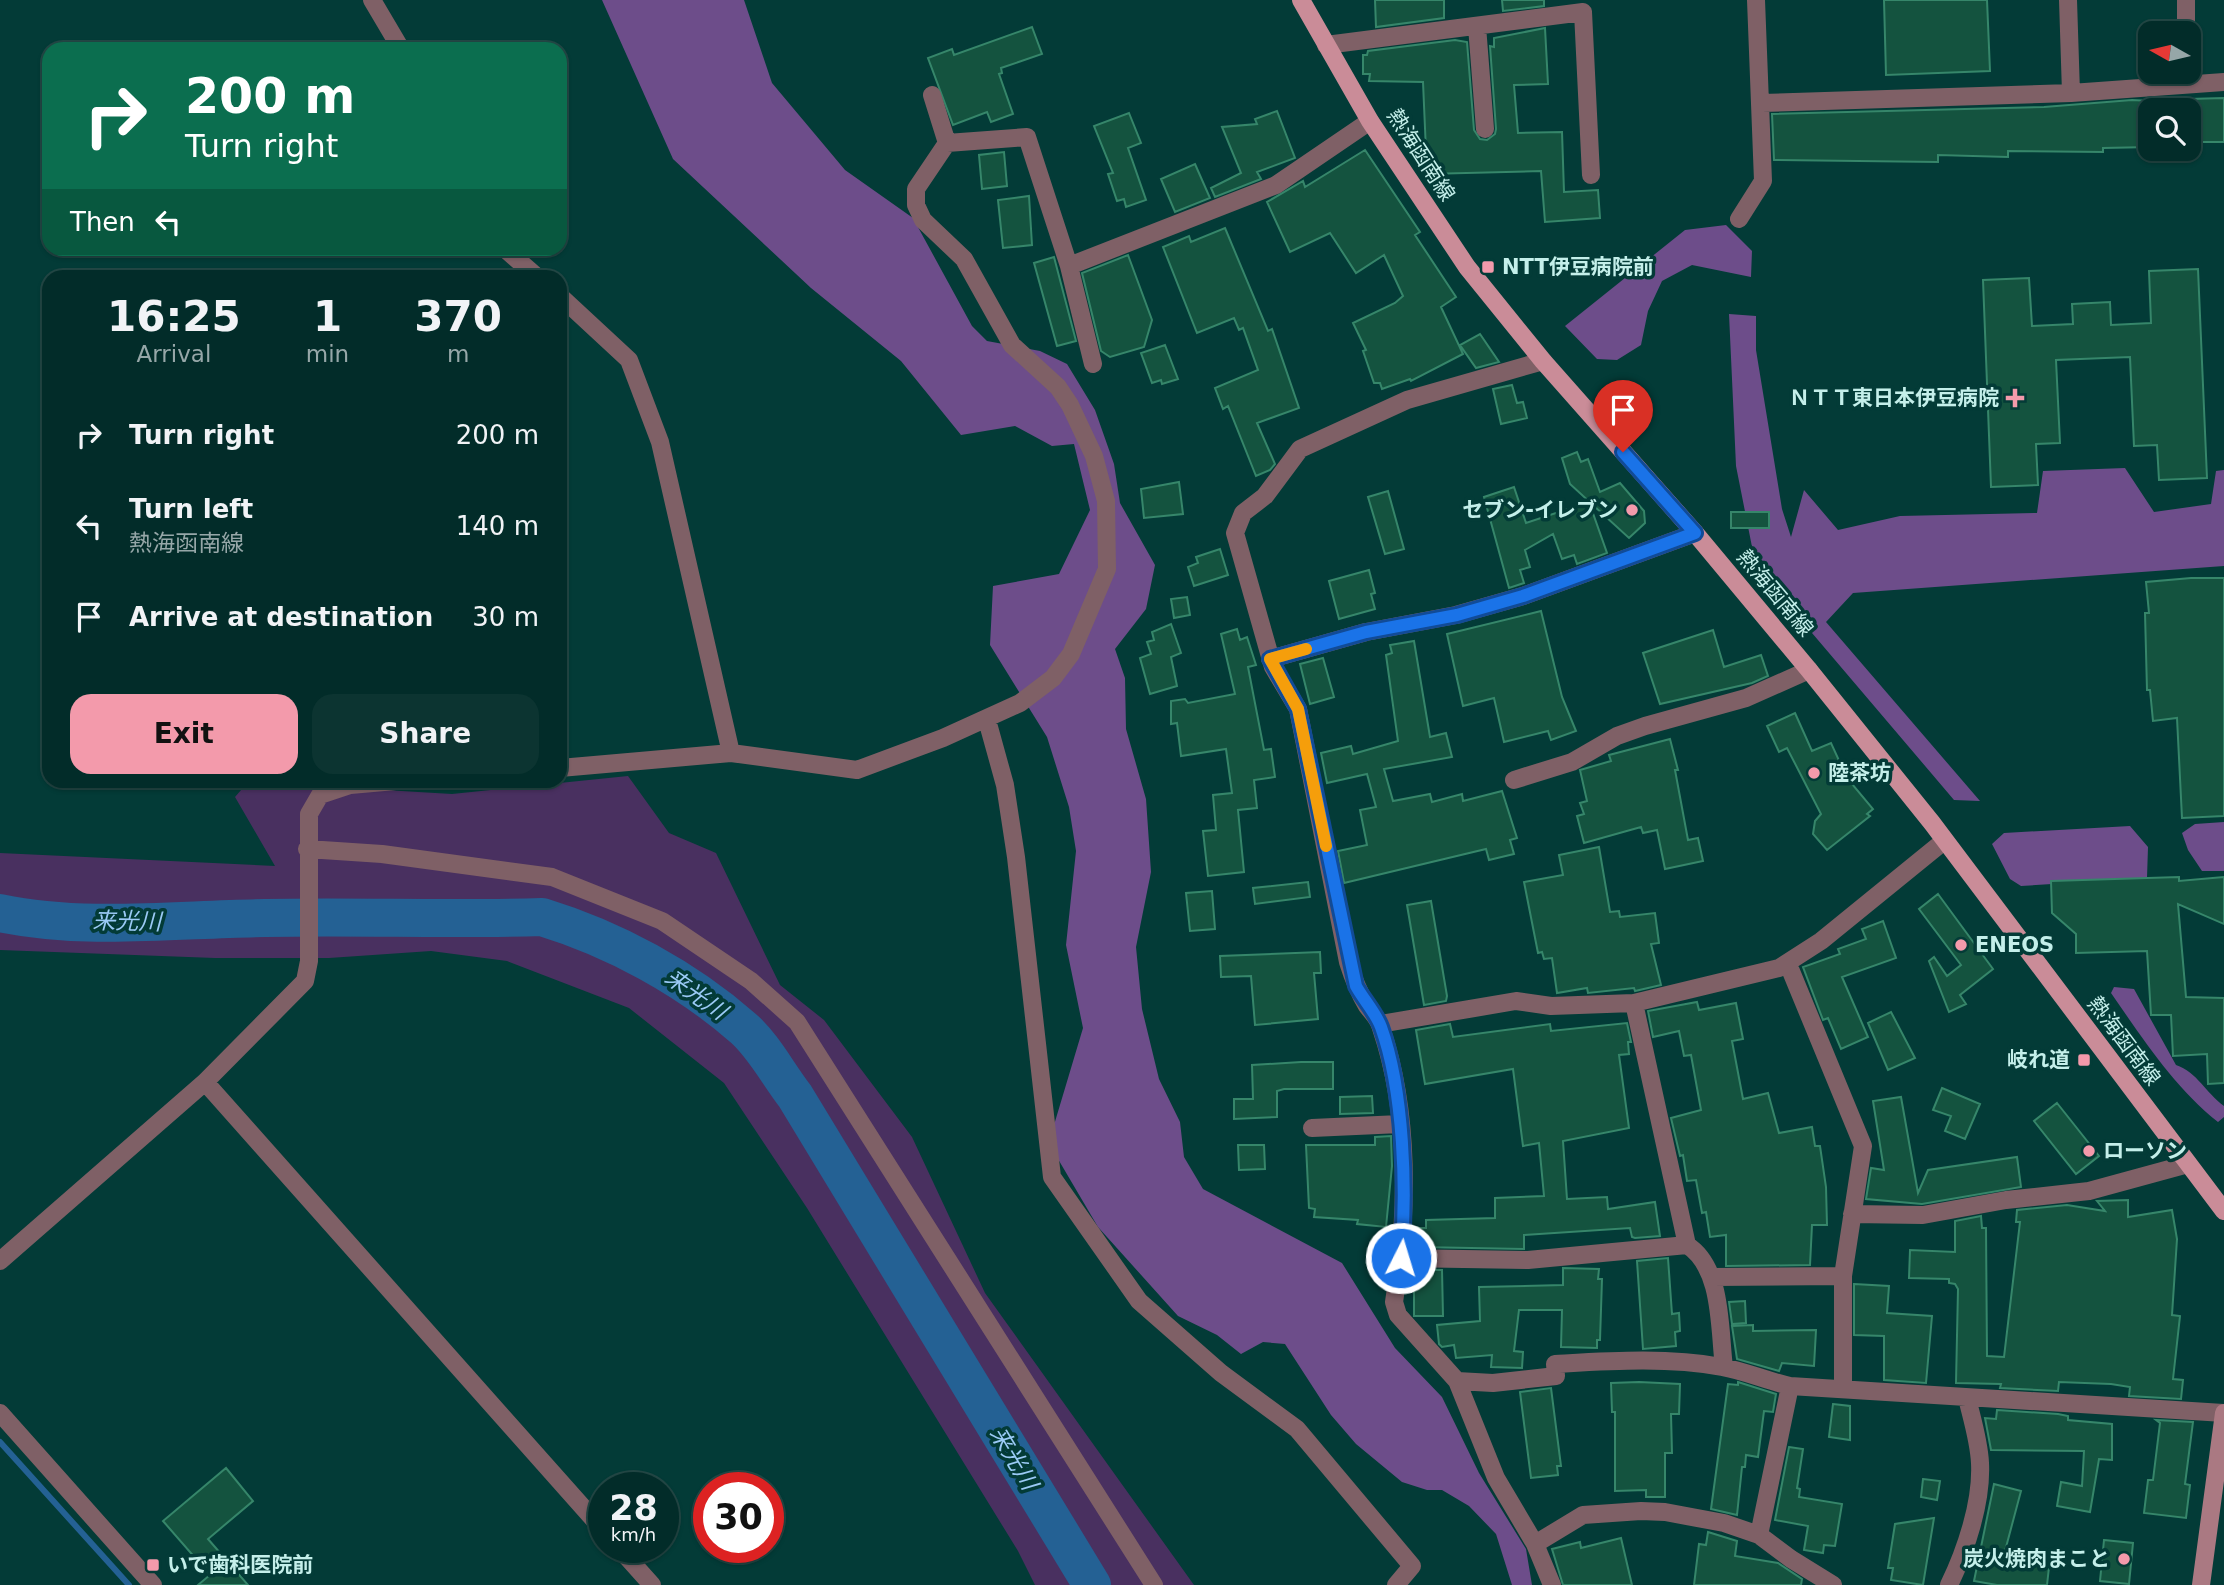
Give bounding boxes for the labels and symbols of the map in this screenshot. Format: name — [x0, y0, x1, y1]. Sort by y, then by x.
north arrow — [2138, 21, 2202, 84]
street label: 熱海函南線 — [1382, 104, 1460, 206]
place label: NTT伊豆病院前 — [1502, 255, 1654, 279]
marker: NTT伊豆病院前 — [1480, 259, 1496, 275]
pin — [1593, 380, 1653, 452]
place label: ＮＴＴ東日本伊豆病院 — [1789, 386, 1999, 410]
marker: ＮＴＴ東日本伊豆病院 — [2005, 388, 2025, 408]
place label: セブン-イレブン — [1462, 498, 1618, 522]
marker: セブン-イレブン — [1624, 502, 1640, 518]
street label: 熱海函南線 — [1732, 545, 1818, 641]
place label: 陸茶坊 — [1828, 761, 1891, 785]
marker: 陸茶坊 — [1806, 765, 1822, 781]
water label: 来光川 — [92, 907, 165, 935]
place label: ENEOS — [1975, 933, 2054, 957]
marker: ENEOS — [1953, 937, 1969, 953]
water label: 来光川 — [660, 964, 734, 1026]
street label: 熱海函南線 — [2083, 992, 2165, 1090]
place label: 岐れ道 — [2007, 1048, 2070, 1072]
marker: 岐れ道 — [2076, 1052, 2092, 1068]
place label: ローソン — [2103, 1139, 2187, 1163]
marker: ローソン — [2081, 1143, 2097, 1159]
position arrow — [1364, 1221, 1438, 1295]
water label: 来光川 — [985, 1422, 1044, 1497]
speed limit sign: 30 — [693, 1472, 784, 1563]
place label: 炭火焼肉まこと — [1963, 1547, 2110, 1571]
marker: 炭火焼肉まこと — [2116, 1551, 2132, 1567]
place label: いで歯科医院前 — [167, 1553, 313, 1577]
marker: いで歯科医院前 — [145, 1557, 161, 1573]

